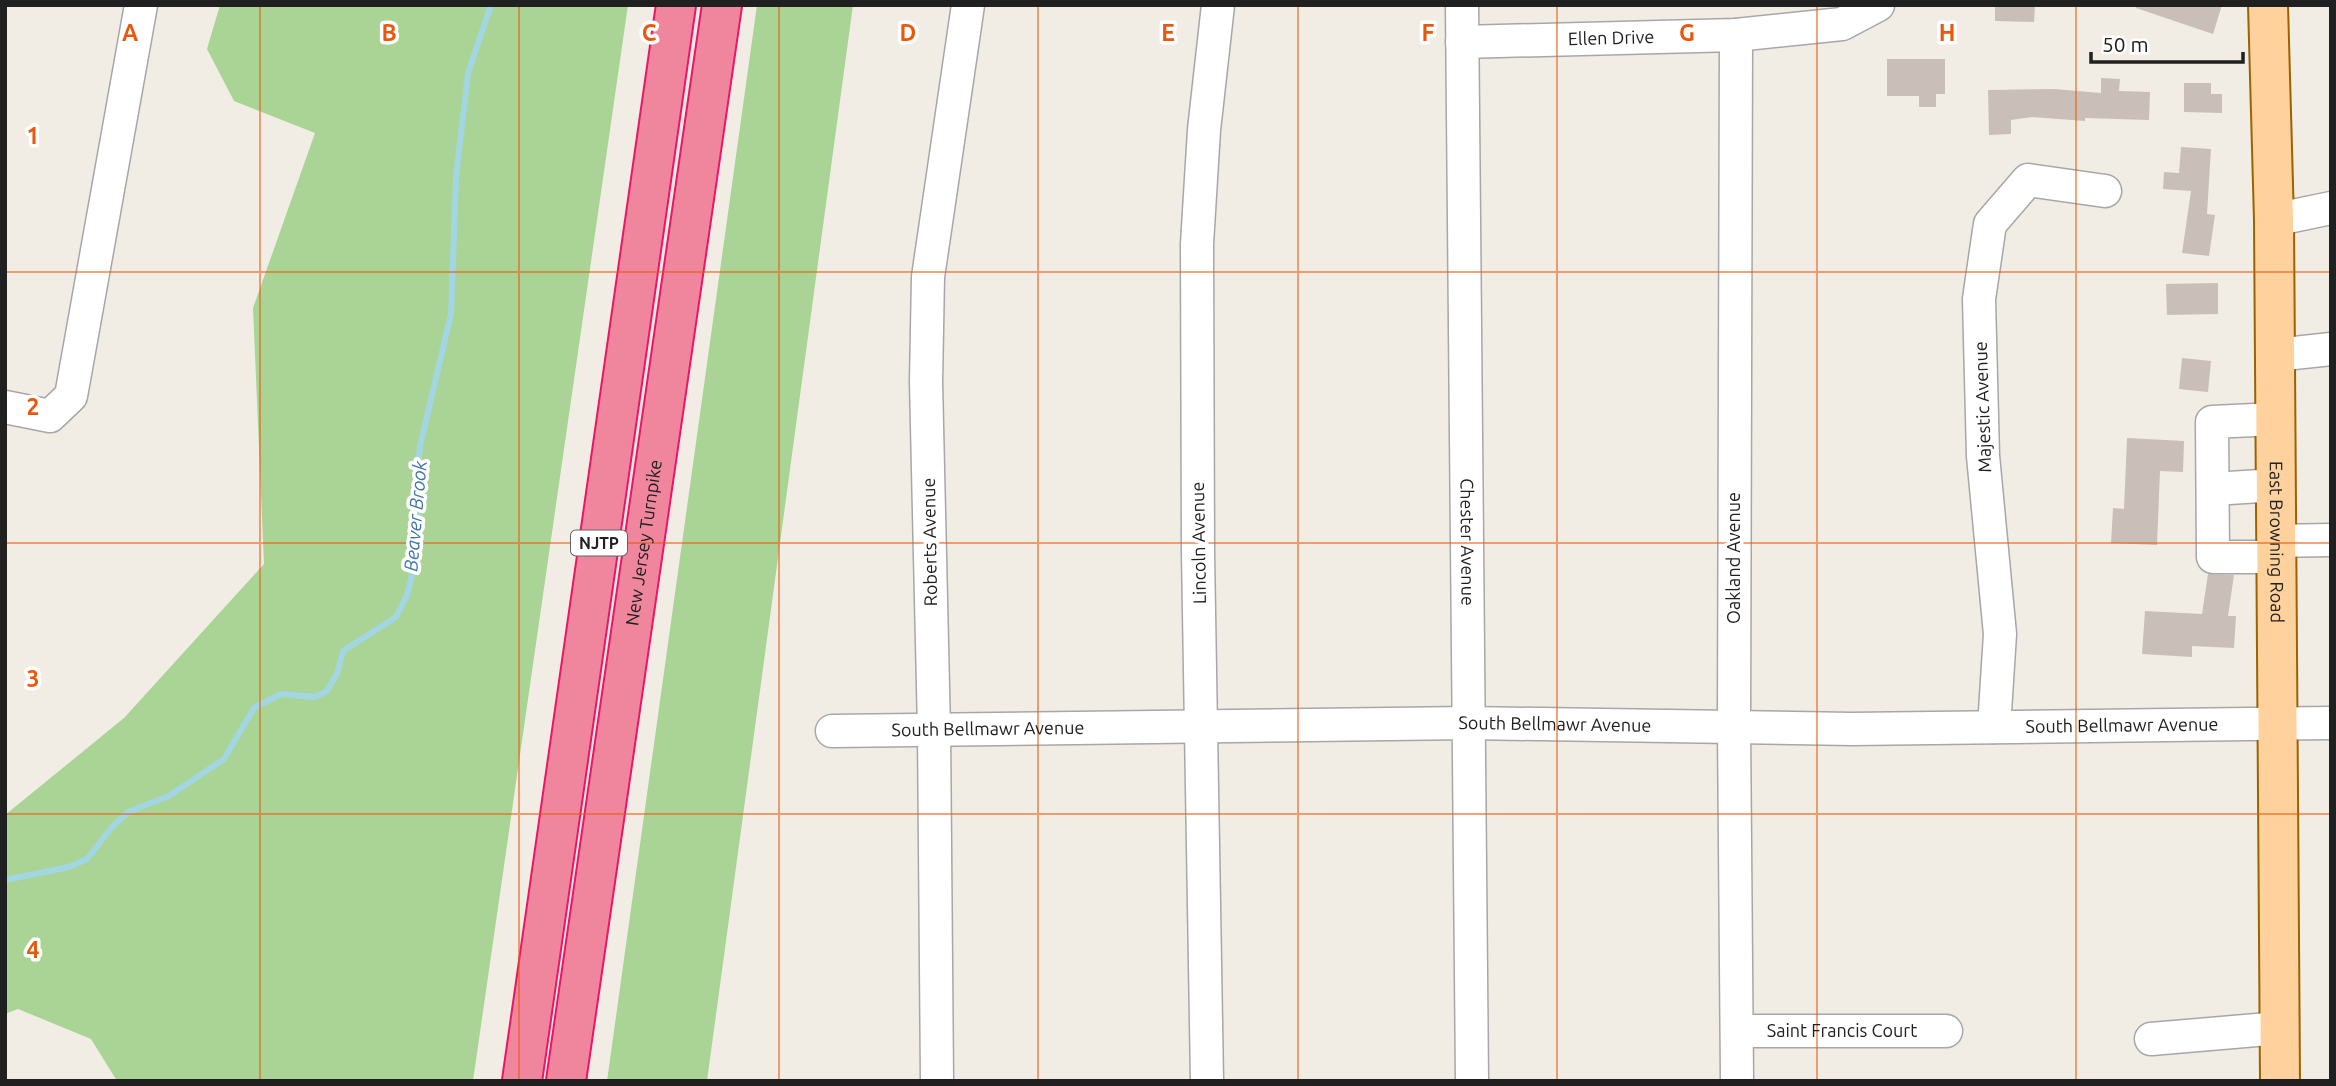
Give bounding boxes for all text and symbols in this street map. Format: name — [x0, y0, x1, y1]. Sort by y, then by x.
text: A — [122, 20, 138, 45]
text: B — [381, 20, 397, 45]
text: C — [642, 20, 657, 45]
text: D — [900, 20, 916, 45]
text: E — [1161, 20, 1175, 45]
text: F — [1422, 20, 1435, 45]
text: G — [1679, 20, 1695, 45]
text: H — [1939, 20, 1955, 45]
scale bar — [2091, 21, 2243, 65]
street label: Ellen Drive — [1567, 26, 1654, 48]
text: 50 m — [2102, 32, 2149, 56]
text: 1 — [27, 123, 39, 148]
street label: Majestic Avenue — [1970, 341, 1994, 473]
text: 2 — [27, 394, 39, 419]
street label: New Jersey Turnpike — [621, 458, 665, 627]
water label: Beaver Brook — [399, 459, 431, 572]
street label: East Browning Road — [2267, 461, 2288, 623]
street label: Roberts Avenue — [918, 478, 940, 607]
street label: Chester Avenue — [1457, 478, 1479, 606]
street label: Lincoln Avenue — [1187, 482, 1209, 604]
street label: Oakland Avenue — [1723, 492, 1743, 624]
road number: NJTP — [571, 530, 627, 556]
text: 3 — [27, 666, 39, 691]
street label: South Bellmawr Avenue — [1458, 712, 1652, 735]
street label: South Bellmawr Avenue — [2025, 713, 2218, 736]
street label: South Bellmawr Avenue — [891, 717, 1085, 739]
text: 4 — [27, 937, 40, 962]
street label: Saint Francis Court — [1767, 1020, 1917, 1040]

